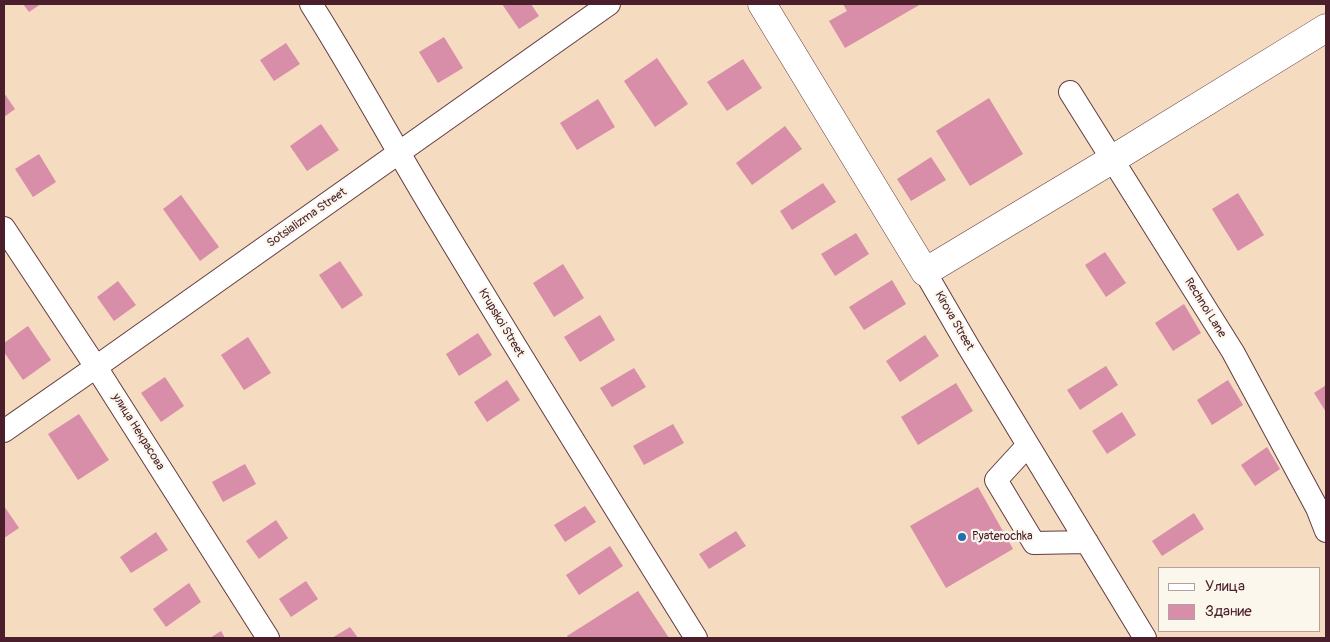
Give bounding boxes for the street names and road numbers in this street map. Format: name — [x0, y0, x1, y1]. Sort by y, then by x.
street label: Sotsializma Street — [264, 185, 350, 251]
street label: Rechnoi Lane — [1181, 276, 1229, 340]
street label: Krupskoi Street — [475, 286, 527, 360]
street label: Kirova Street — [931, 289, 977, 353]
street label: улица Некрасова — [109, 391, 167, 473]

